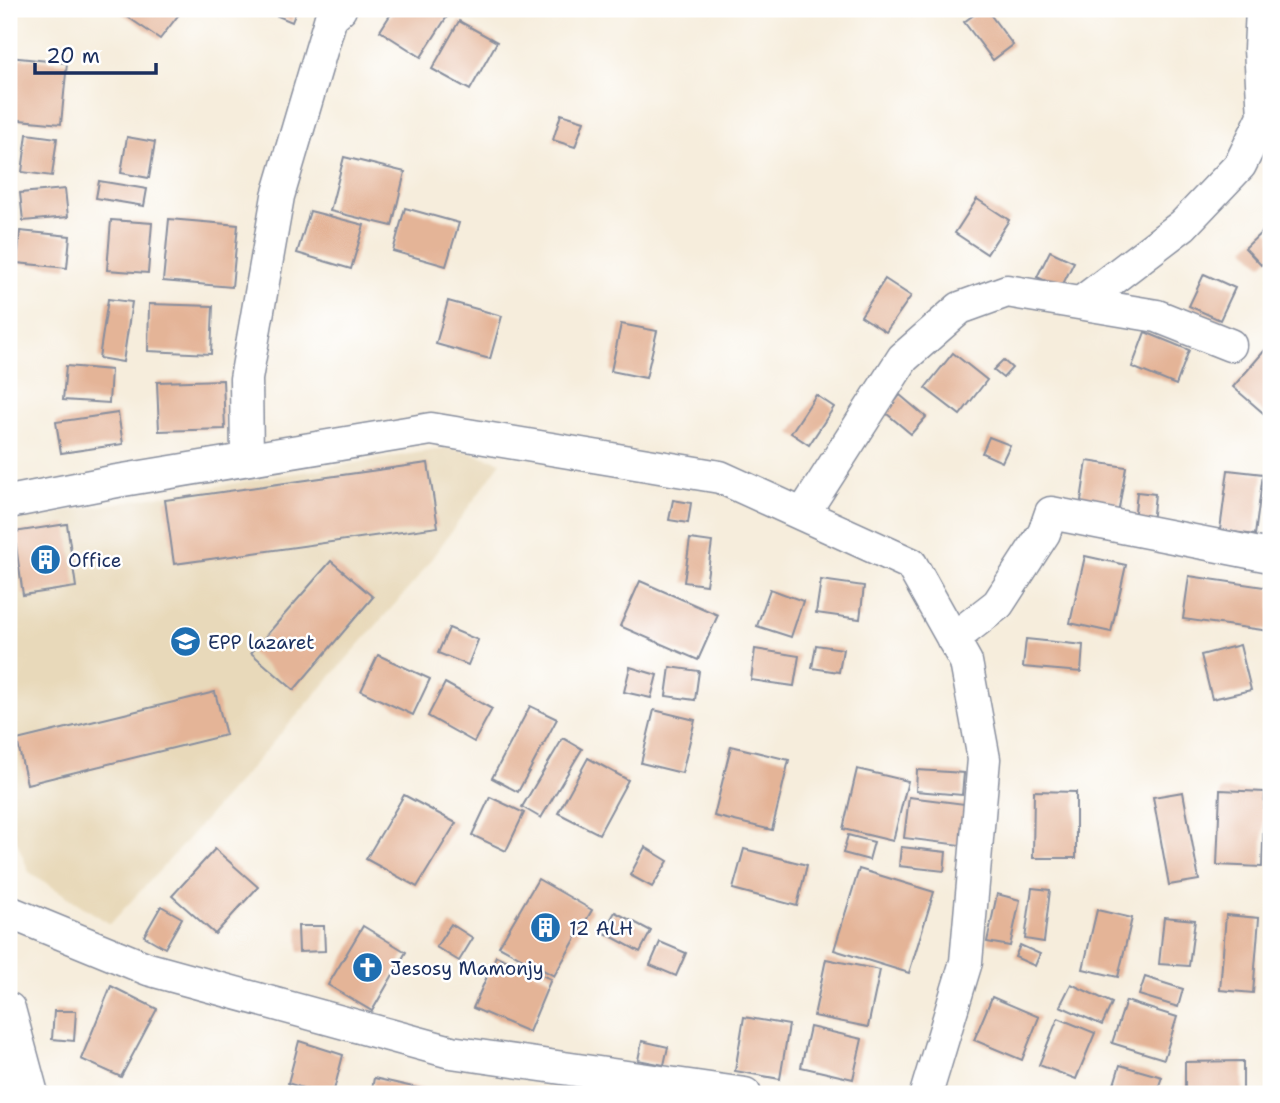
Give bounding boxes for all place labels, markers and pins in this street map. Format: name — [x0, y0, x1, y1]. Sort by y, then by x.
building icon: Office — [28, 543, 62, 577]
place label: Office — [68, 548, 122, 573]
school or university icon: EPP lazaret — [168, 625, 202, 659]
place label: EPP lazaret — [208, 630, 315, 655]
building icon: 12 ALH — [529, 911, 563, 945]
place label: 12 ALH — [569, 916, 633, 941]
church icon: Jesosy Mamonjy — [350, 951, 384, 985]
place label: Jesosy Mamonjy — [390, 956, 544, 981]

